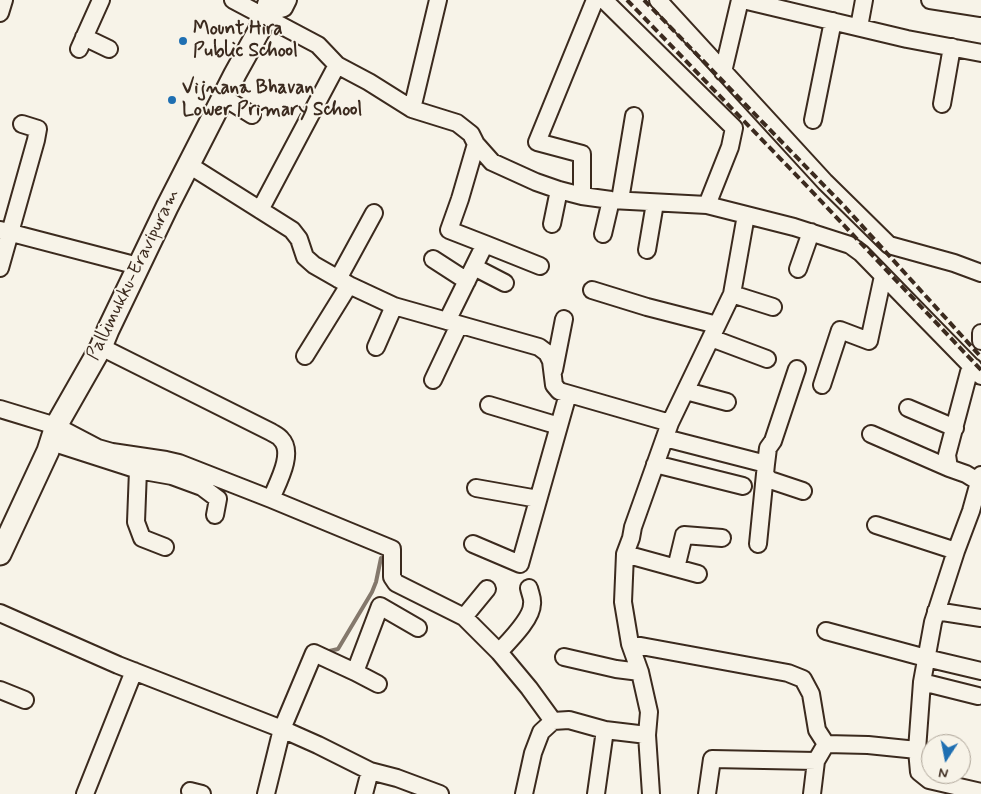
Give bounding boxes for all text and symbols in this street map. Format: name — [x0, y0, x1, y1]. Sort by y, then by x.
place label: Mount Hira Public School — [193, 19, 298, 63]
marker: Mount Hira Public School — [177, 35, 189, 47]
place label: Vijnana Bhavan Lower Primary School — [182, 78, 362, 122]
marker: Vijnana Bhavan Lower Primary School — [166, 94, 178, 106]
street label: Pallimukku-Eravipuram — [83, 186, 185, 364]
north arrow — [921, 734, 971, 784]
text: N — [937, 763, 950, 782]

